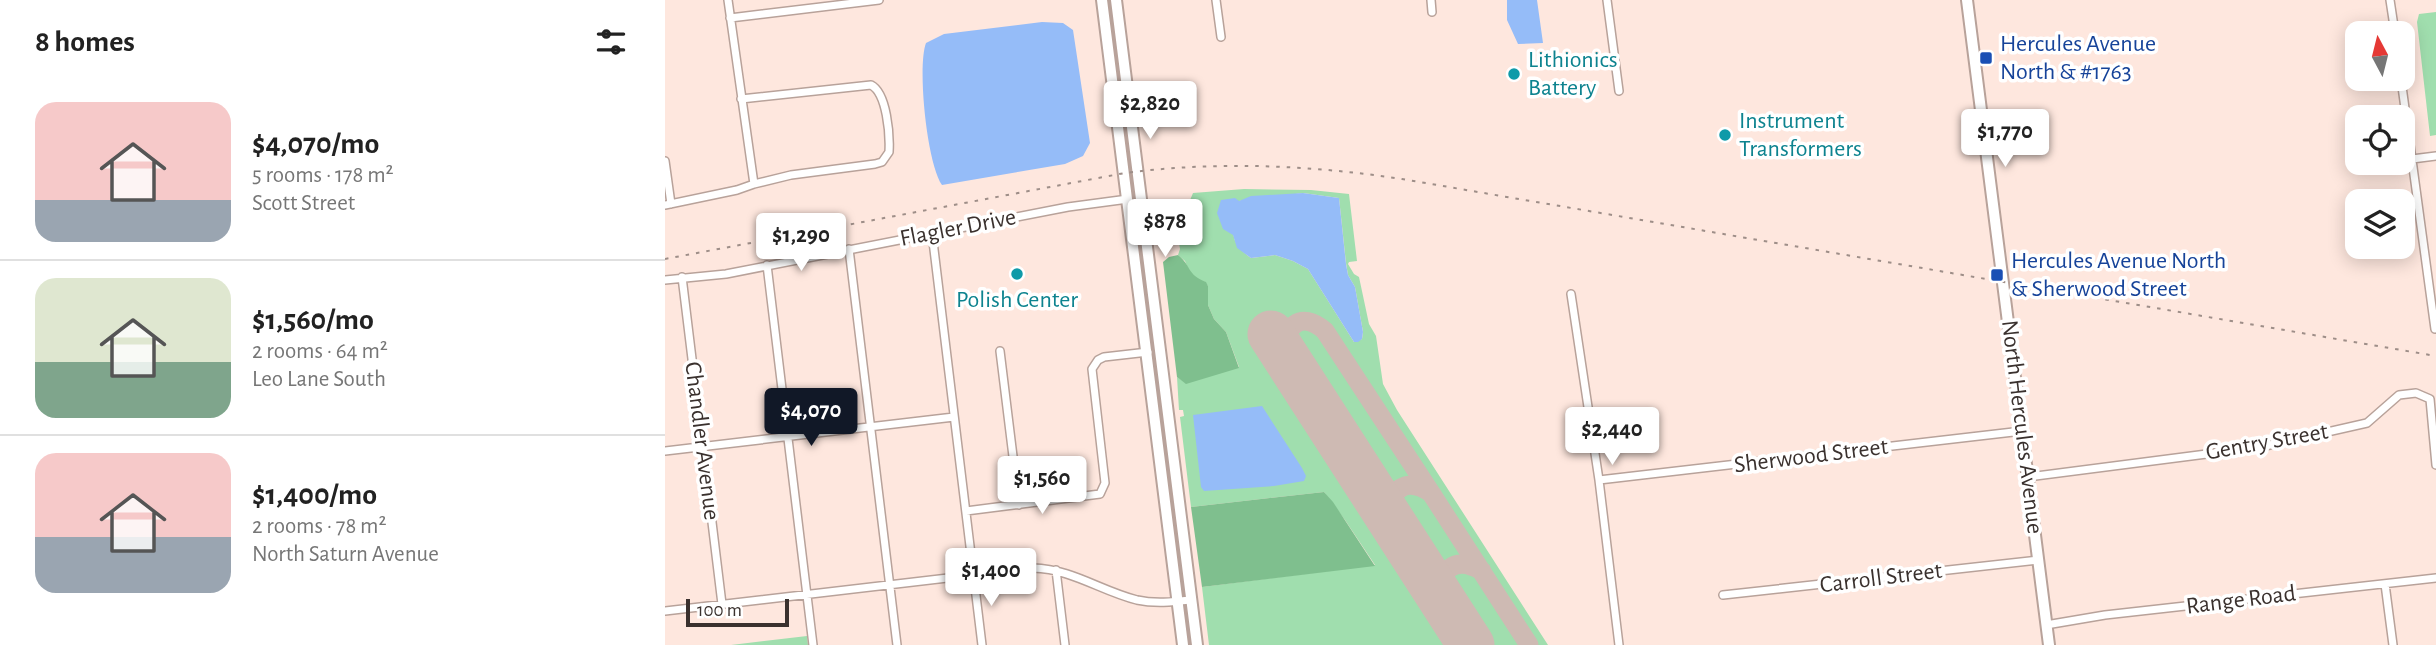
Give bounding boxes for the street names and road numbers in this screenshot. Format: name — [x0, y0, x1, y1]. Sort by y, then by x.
street label: Flagler Drive — [898, 205, 1018, 251]
street label: North Hercules Avenue — [1997, 319, 2047, 535]
street label: Chandler Avenue — [680, 360, 724, 522]
street label: Gentry Street — [2204, 419, 2330, 465]
street label: Sherwood Street — [1733, 435, 1890, 477]
street label: Carroll Street — [1819, 559, 1944, 597]
street label: Range Road — [2185, 581, 2297, 619]

